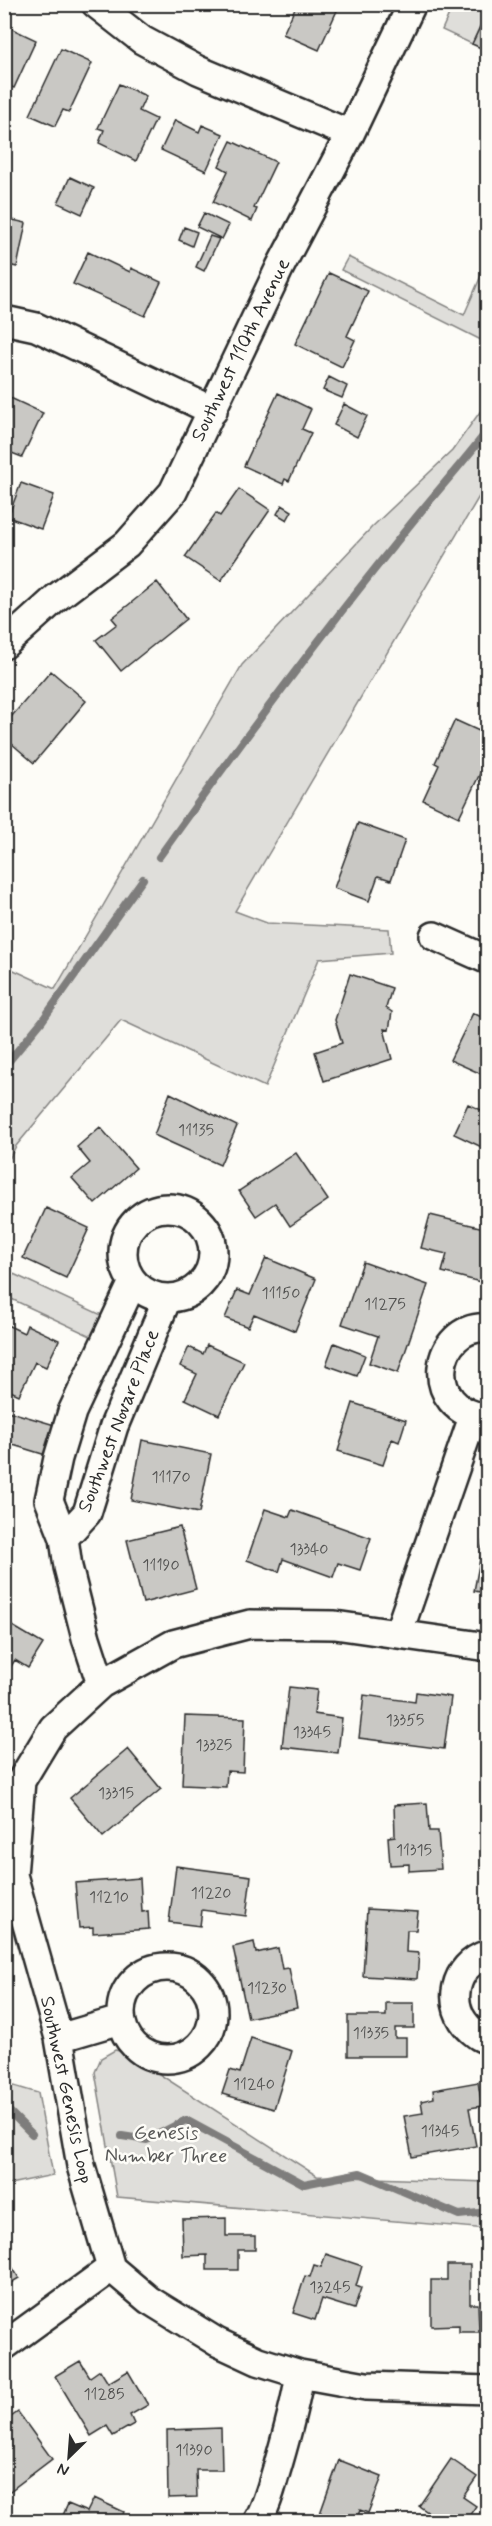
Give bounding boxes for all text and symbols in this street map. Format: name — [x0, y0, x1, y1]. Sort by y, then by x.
street label: Southwest 110th Avenue — [185, 254, 297, 446]
house number: 11135 — [178, 1120, 214, 1141]
house number: 11150 — [261, 1283, 301, 1304]
house number: 11275 — [364, 1294, 406, 1315]
street label: Southwest Novare Place — [72, 1325, 166, 1516]
house number: 11170 — [151, 1467, 191, 1488]
house number: 13340 — [290, 1539, 328, 1560]
house number: 11190 — [142, 1555, 180, 1576]
house number: 13355 — [386, 1710, 424, 1731]
house number: 13345 — [293, 1722, 331, 1743]
house number: 13325 — [196, 1735, 232, 1756]
house number: 13315 — [98, 1783, 134, 1804]
house number: 11315 — [396, 1840, 432, 1861]
house number: 11220 — [191, 1883, 231, 1904]
house number: 11210 — [89, 1887, 129, 1908]
house number: 11230 — [247, 1978, 287, 1999]
street label: Southwest Genesis Loop — [33, 1994, 99, 2186]
house number: 11335 — [353, 2023, 389, 2044]
house number: 11240 — [233, 2074, 275, 2095]
park label: Genesis Number Three — [105, 2120, 227, 2170]
house number: 11345 — [421, 2121, 459, 2142]
house number: 13245 — [309, 2277, 351, 2298]
house number: 11285 — [83, 2384, 125, 2405]
north arrow — [39, 2427, 99, 2487]
house number: 11390 — [175, 2440, 213, 2461]
text: N — [54, 2457, 73, 2481]

